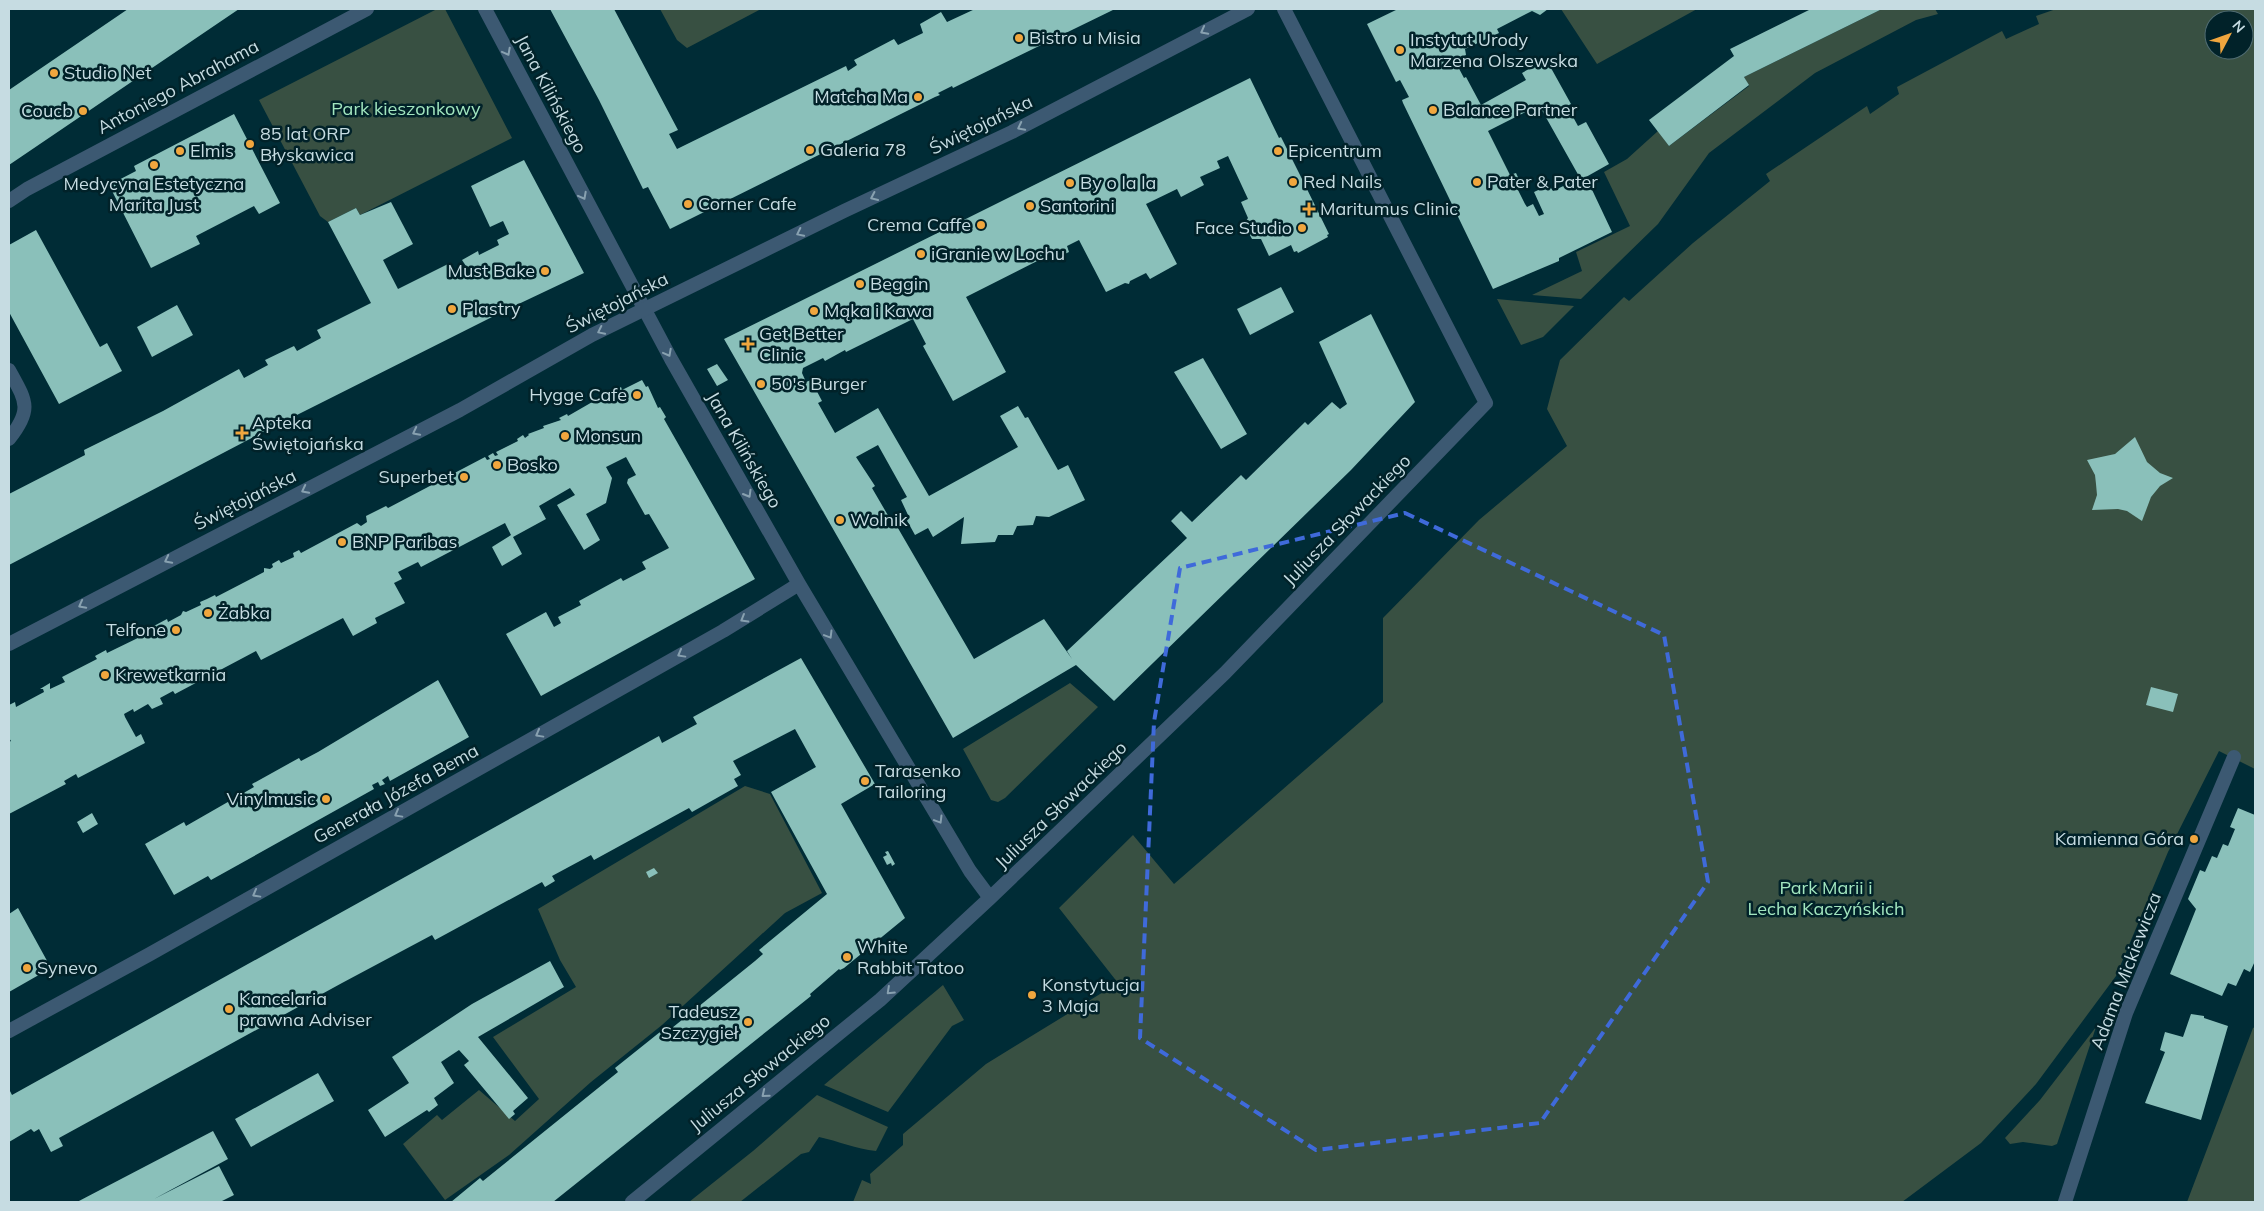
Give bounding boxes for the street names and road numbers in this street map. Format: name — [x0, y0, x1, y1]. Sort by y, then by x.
street label: Jana Kilińskiego — [511, 31, 592, 157]
street label: Antoniego Abrahama — [93, 34, 263, 139]
street label: Świętojańska — [925, 90, 1036, 159]
street label: Świętojańska — [562, 267, 672, 338]
street label: Jana Kilińskiego — [702, 387, 787, 512]
street label: Juliusza Słowackiego — [1278, 449, 1415, 590]
street label: Świętojańska — [190, 464, 300, 535]
street label: Juliusza Słowackiego — [990, 736, 1131, 873]
street label: Generała Józefa Bema — [309, 739, 482, 849]
street label: Adama Mickiewicza — [2085, 889, 2166, 1053]
street label: Juliusza Słowackiego — [685, 1009, 835, 1136]

